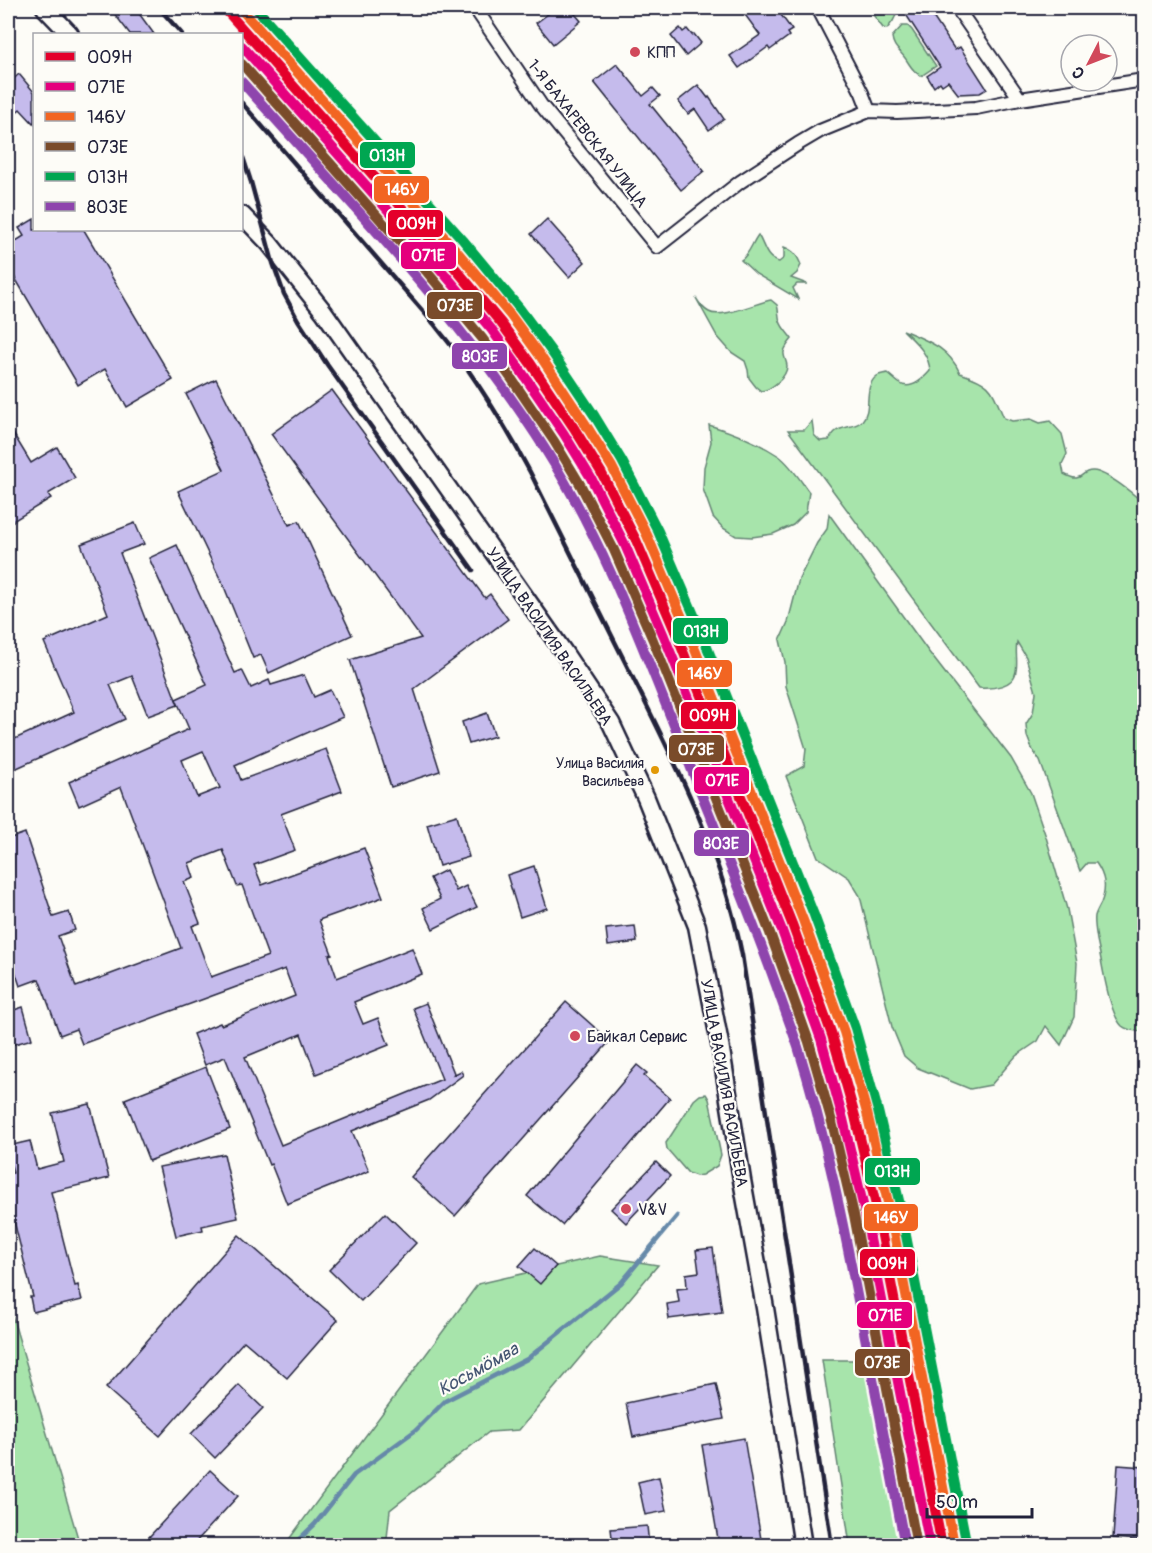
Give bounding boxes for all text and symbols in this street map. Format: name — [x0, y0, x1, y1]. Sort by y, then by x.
legend — [33, 33, 243, 231]
north arrow — [1059, 33, 1119, 93]
place label: КПП — [647, 43, 676, 63]
marker: КПП — [628, 45, 642, 59]
text: 009Н — [87, 46, 132, 69]
street label: 1-Я БАХАРЕВСКАЯ УЛИЦА — [523, 55, 651, 212]
text: С — [1068, 62, 1089, 83]
text: 071Е — [87, 76, 125, 99]
text: 146У — [87, 106, 126, 129]
text: 073Е — [87, 136, 128, 159]
line badge: 013Н — [359, 141, 416, 169]
text: 013Н — [369, 146, 405, 166]
text: 013Н — [87, 166, 128, 189]
line badge: 146У — [373, 175, 430, 204]
text: 146У — [385, 180, 420, 200]
text: 803Е — [87, 196, 128, 219]
line badge: 009Н — [387, 209, 444, 238]
text: 009Н — [396, 214, 436, 234]
line badge: 071Е — [400, 241, 457, 270]
text: 071Е — [411, 246, 446, 266]
line badge: 073Е — [426, 291, 483, 320]
text: 073Е — [437, 296, 474, 316]
line badge: 803Е — [451, 342, 508, 370]
text: 803Е — [462, 347, 499, 367]
street label: УЛИЦА ВАСИЛИЯ ВАСИЛЬЕВА — [482, 544, 616, 730]
line badge: 013Н — [672, 617, 729, 645]
text: 013Н — [683, 622, 719, 642]
line badge: 146У — [676, 659, 733, 688]
text: 146У — [688, 664, 723, 684]
line badge: 009Н — [680, 701, 737, 730]
text: 009Н — [689, 706, 729, 726]
line badge: 073Е — [668, 734, 725, 763]
text: 073Е — [678, 740, 715, 760]
place label: Улица Василия Васильева — [556, 755, 644, 790]
marker: Улица Василия Васильева — [649, 764, 661, 776]
line badge: 071Е — [693, 766, 750, 795]
text: 071Е — [705, 771, 740, 791]
line badge: 803Е — [693, 829, 750, 857]
text: 803Е — [703, 834, 740, 854]
street label: УЛИЦА ВАСИЛИЯ ВАСИЛЬЕВА — [696, 978, 752, 1189]
place label: Байкал Сервис — [587, 1027, 688, 1047]
marker: Байкал Сервис — [568, 1029, 582, 1043]
line badge: 013Н — [864, 1157, 921, 1186]
text: 013Н — [874, 1162, 910, 1182]
place label: V&V — [638, 1200, 667, 1220]
marker: V&V — [619, 1202, 633, 1216]
line badge: 146У — [863, 1203, 919, 1232]
text: 146У — [874, 1208, 909, 1228]
line badge: 009Н — [859, 1248, 916, 1277]
text: 009Н — [867, 1254, 907, 1274]
line badge: 071Е — [856, 1301, 913, 1329]
text: 071Е — [868, 1306, 903, 1326]
water label: Косьмӧмва — [434, 1337, 524, 1401]
line badge: 073Е — [854, 1348, 911, 1377]
text: 073Е — [864, 1353, 901, 1373]
scale bar — [927, 1481, 1032, 1519]
text: 50 m — [936, 1491, 978, 1514]

